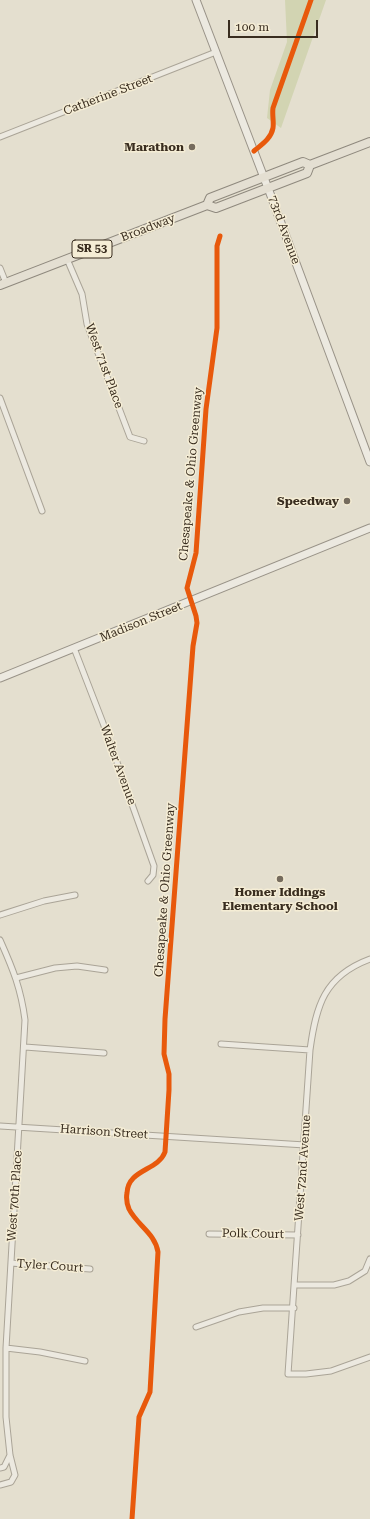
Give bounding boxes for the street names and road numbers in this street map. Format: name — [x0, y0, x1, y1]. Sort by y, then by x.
street label: Catherine Street — [61, 71, 155, 119]
street label: 73rd Avenue — [265, 194, 303, 266]
street label: Broadway — [119, 211, 177, 245]
road number: SR 53 — [72, 240, 112, 258]
street label: West 71st Place — [82, 322, 126, 410]
street label: Chesapeake & Ohio Greenway — [176, 387, 206, 561]
street label: Madison Street — [98, 599, 184, 645]
street label: Walter Avenue — [97, 723, 139, 807]
street label: Chesapeake & Ohio Greenway — [152, 803, 178, 977]
street label: West 72nd Avenue — [292, 1114, 314, 1222]
street label: Harrison Street — [59, 1122, 149, 1142]
street label: West 70th Place — [5, 1150, 25, 1242]
street label: Polk Court — [222, 1226, 284, 1242]
street label: Tyler Court — [16, 1256, 84, 1276]

